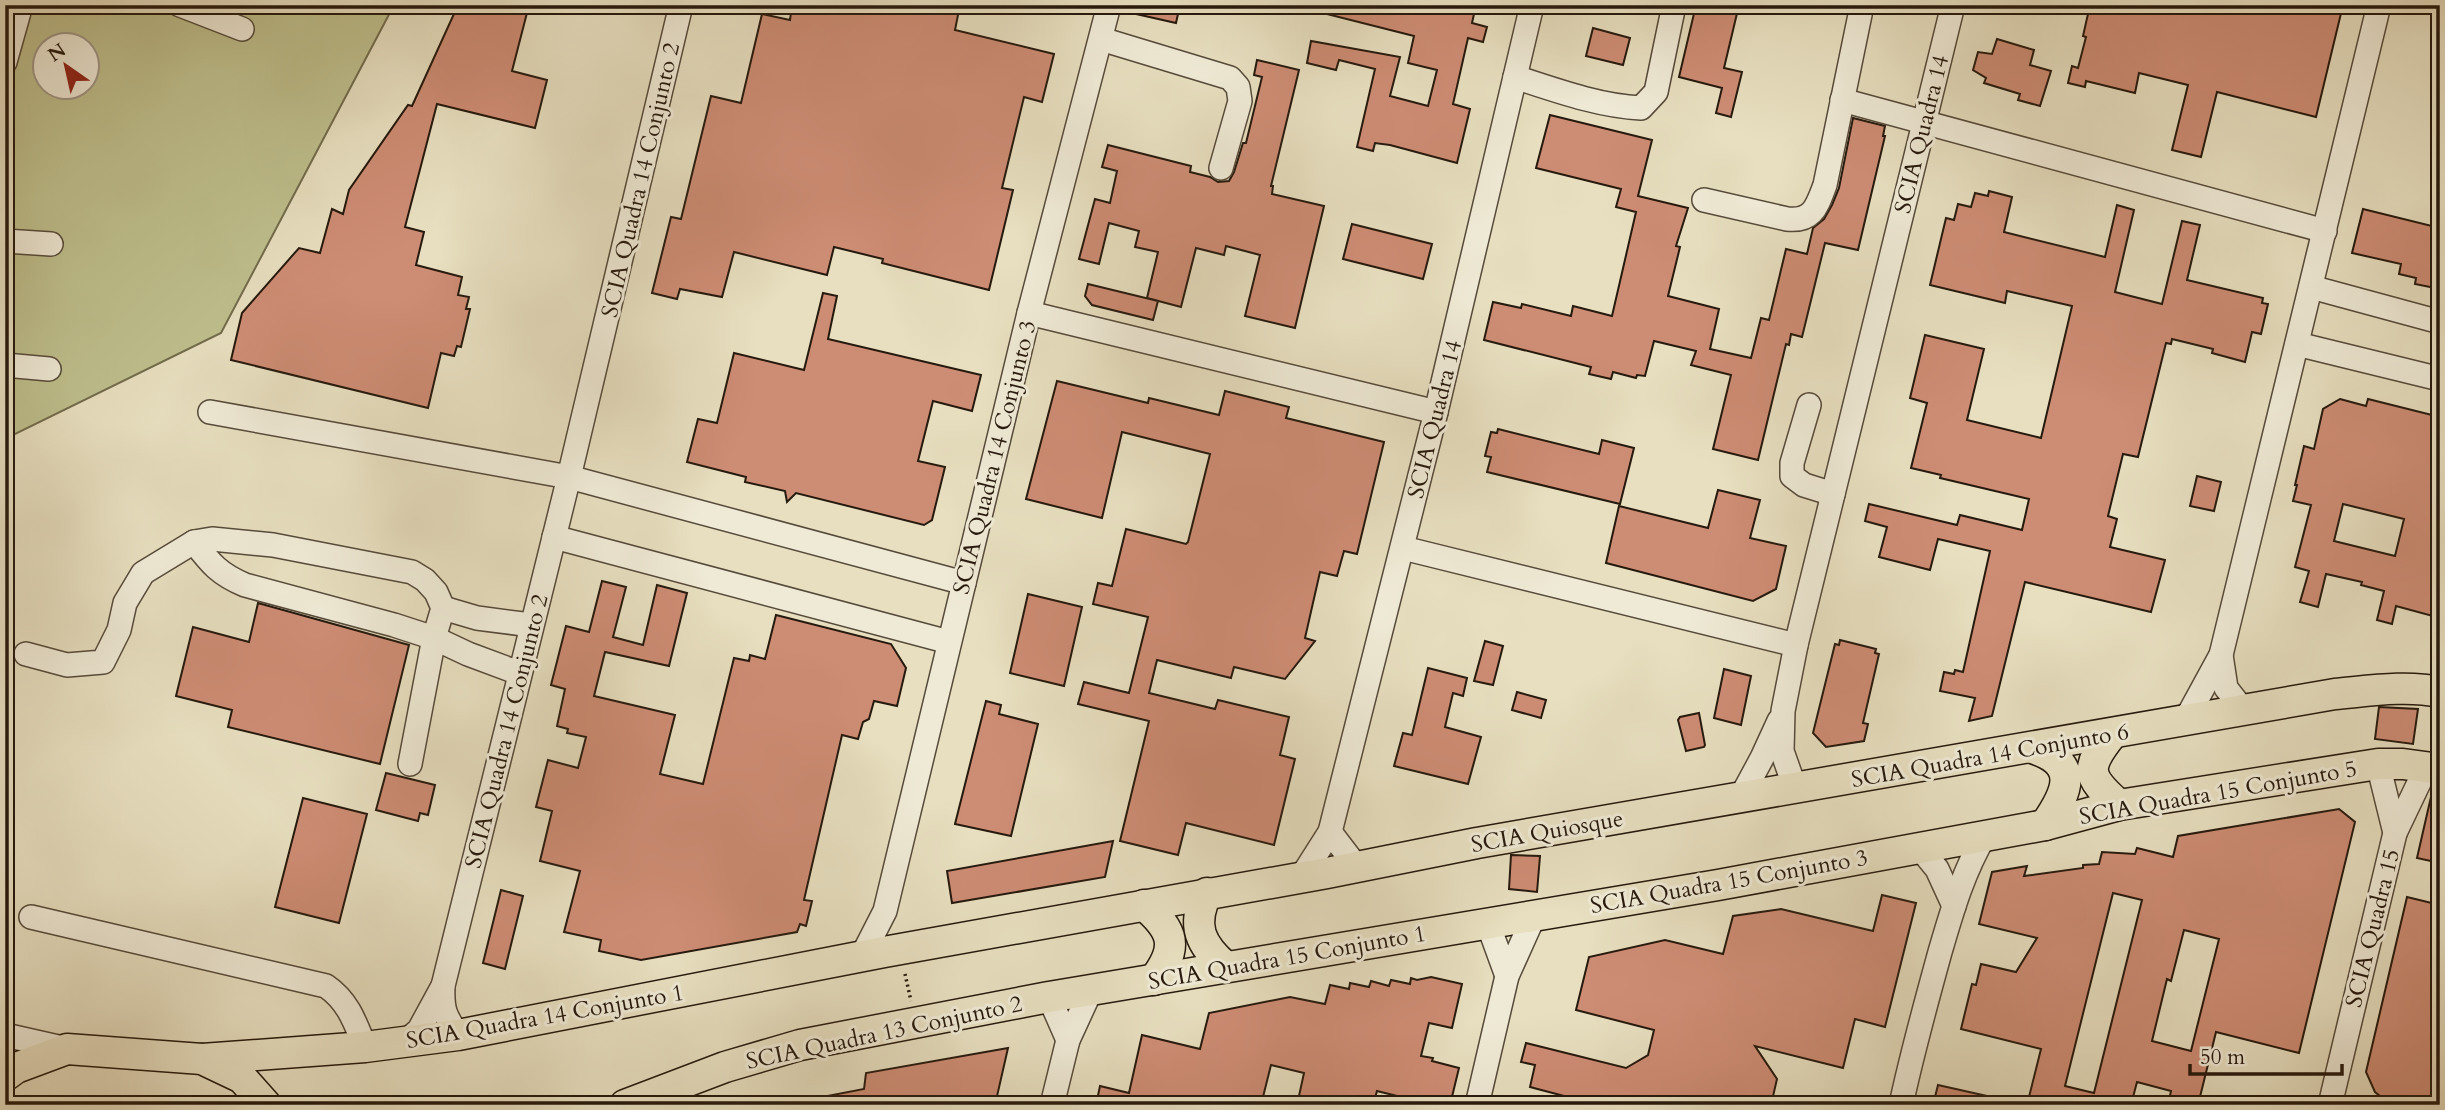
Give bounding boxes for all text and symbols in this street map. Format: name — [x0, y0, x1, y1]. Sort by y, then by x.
north arrow — [32, 32, 102, 102]
text: N — [43, 37, 72, 68]
street label: SCIA Quadra 14 Conjunto 2 — [594, 40, 687, 321]
street label: SCIA Quadra 14 — [1887, 51, 1956, 217]
street label: SCIA Quadra 14 Conjunto 3 — [945, 317, 1044, 597]
street label: SCIA Quadra 14 — [1400, 336, 1469, 502]
street label: SCIA Quadra 14 Conjunto 2 — [457, 591, 556, 871]
street label: SCIA Quadra 14 Conjunto 6 — [1849, 716, 2131, 795]
street label: SCIA Quadra 15 Conjunto 5 — [2077, 753, 2359, 832]
street label: SCIA Quiosque — [1469, 803, 1626, 860]
street label: SCIA Quadra 15 Conjunto 3 — [1588, 842, 1870, 921]
street label: SCIA Quadra 15 — [2338, 846, 2407, 1011]
street label: SCIA Quadra 15 Conjunto 1 — [1146, 918, 1428, 997]
street label: SCIA Quadra 14 Conjunto 1 — [404, 977, 686, 1056]
street label: SCIA Quadra 13 Conjunto 2 — [743, 988, 1025, 1077]
scale bar — [2190, 1033, 2342, 1077]
text: 50 m — [2200, 1043, 2245, 1072]

